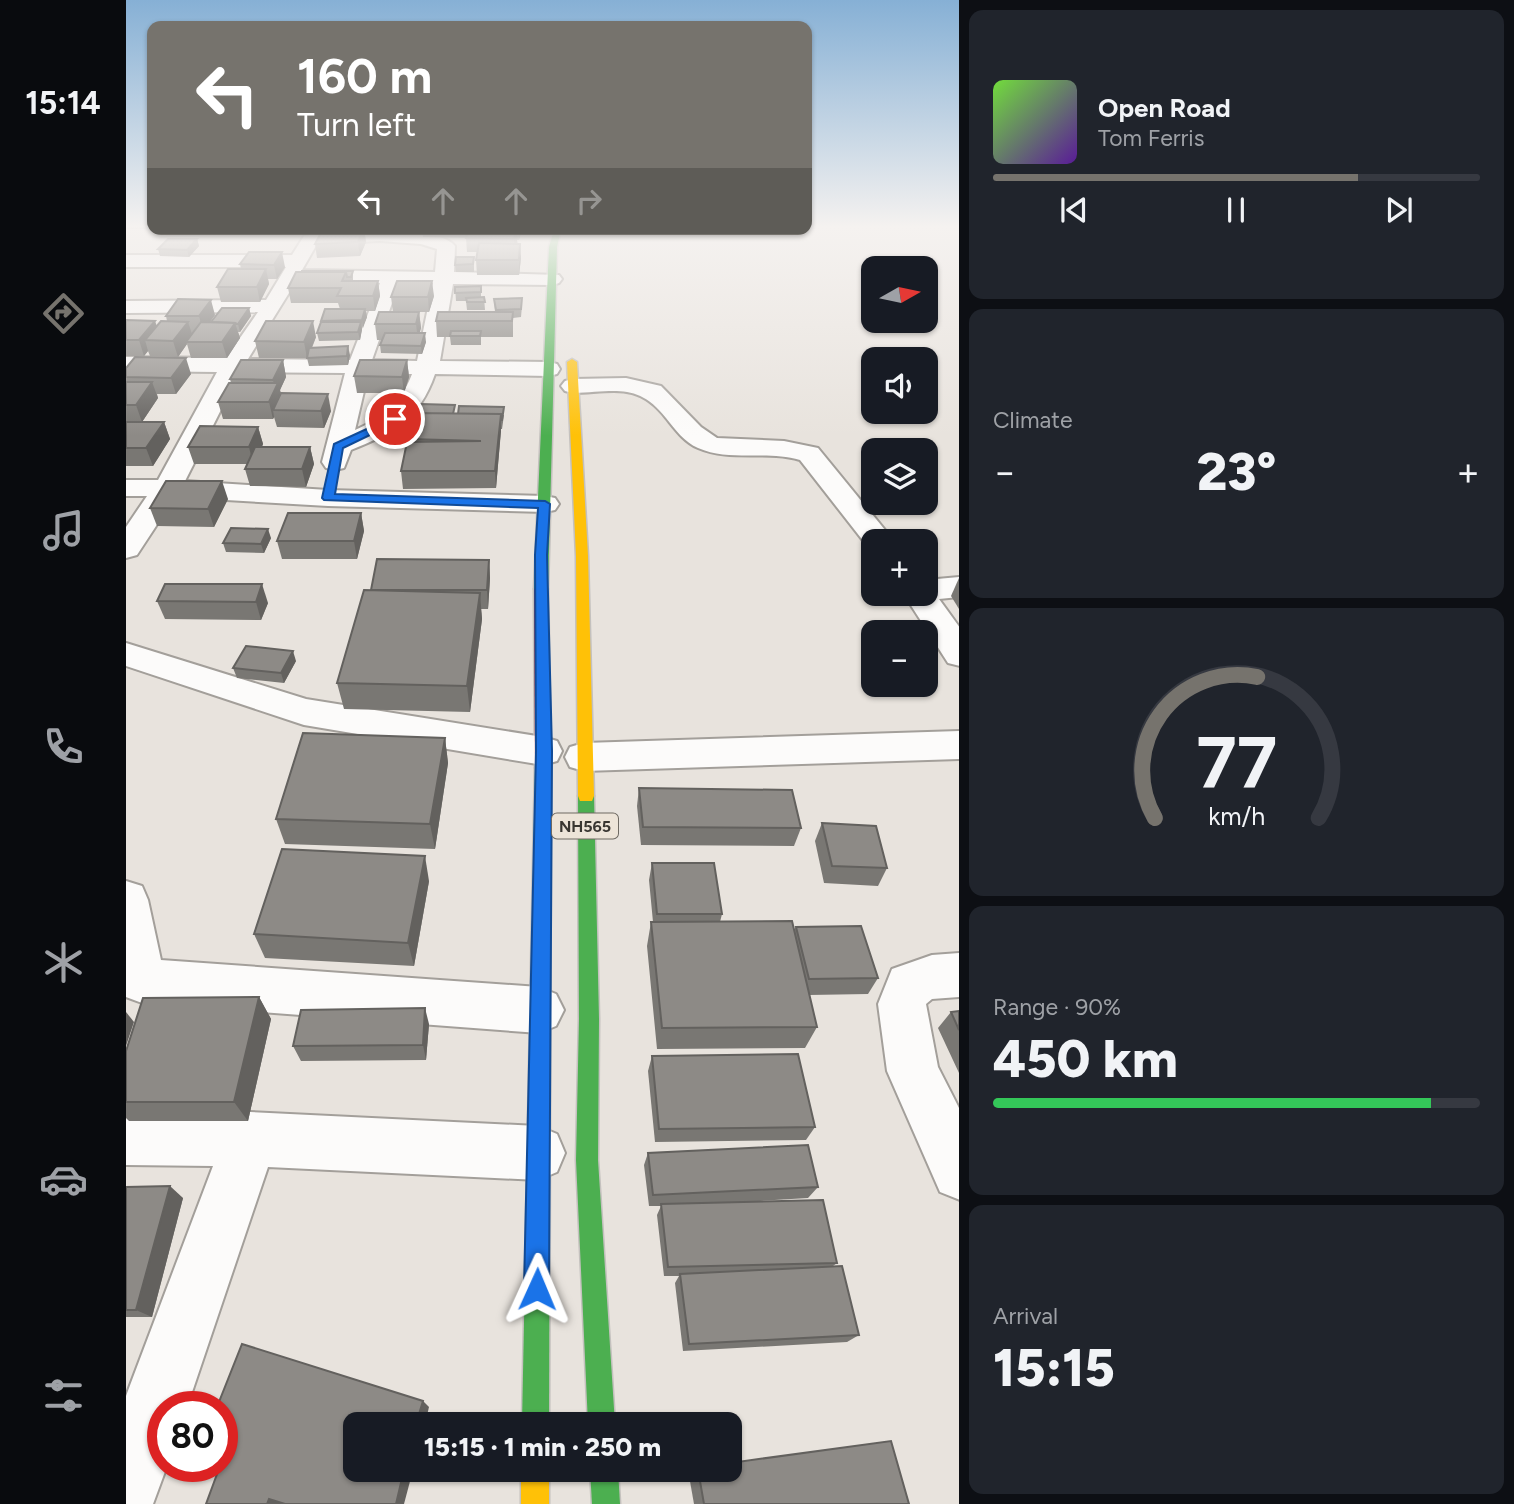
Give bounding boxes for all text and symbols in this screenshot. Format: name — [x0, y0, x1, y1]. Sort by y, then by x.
text: 160 m — [297, 46, 432, 105]
icon: left — [182, 49, 273, 140]
text: 15:14 — [25, 84, 101, 122]
text: Open Road — [1098, 92, 1231, 124]
text: Turn left — [297, 106, 416, 144]
text: Tom Ferris — [1098, 124, 1204, 152]
icon: left — [351, 182, 389, 220]
icon: ahead — [424, 182, 462, 220]
icon: ahead — [497, 182, 535, 220]
icon: right — [570, 182, 608, 220]
icon: previous — [1055, 191, 1093, 229]
icon: pause — [1217, 191, 1255, 229]
icon: next — [1380, 191, 1418, 229]
north arrow — [861, 256, 938, 332]
map controls — [861, 256, 938, 697]
icon: directions — [39, 289, 88, 338]
button: sound — [861, 347, 938, 424]
pin — [365, 389, 425, 449]
icon: arrive — [376, 400, 414, 438]
text: Climate — [993, 406, 1072, 434]
button: layers — [861, 438, 938, 515]
text: 23° — [1197, 441, 1276, 503]
text: − — [993, 449, 1017, 495]
text: + — [1456, 449, 1480, 495]
icon: music — [39, 506, 88, 555]
button: + — [861, 529, 938, 606]
button: − — [861, 620, 938, 697]
text: 77 — [1196, 719, 1277, 806]
icon: phone — [39, 722, 88, 771]
text: km/h — [1208, 801, 1265, 831]
road number: NH565 — [552, 814, 618, 838]
icon: climate — [39, 938, 88, 987]
text: Range · 90% — [993, 993, 1121, 1021]
text: 450 km — [993, 1028, 1178, 1090]
icon: car — [39, 1155, 88, 1204]
position arrow — [500, 1252, 574, 1326]
text: Arrival — [993, 1302, 1058, 1330]
text: 15:15 — [993, 1337, 1115, 1399]
icon: filters — [39, 1371, 88, 1420]
speed limit sign: 80 — [147, 1391, 238, 1482]
text: 15:15 · 1 min · 250 m — [424, 1431, 661, 1463]

